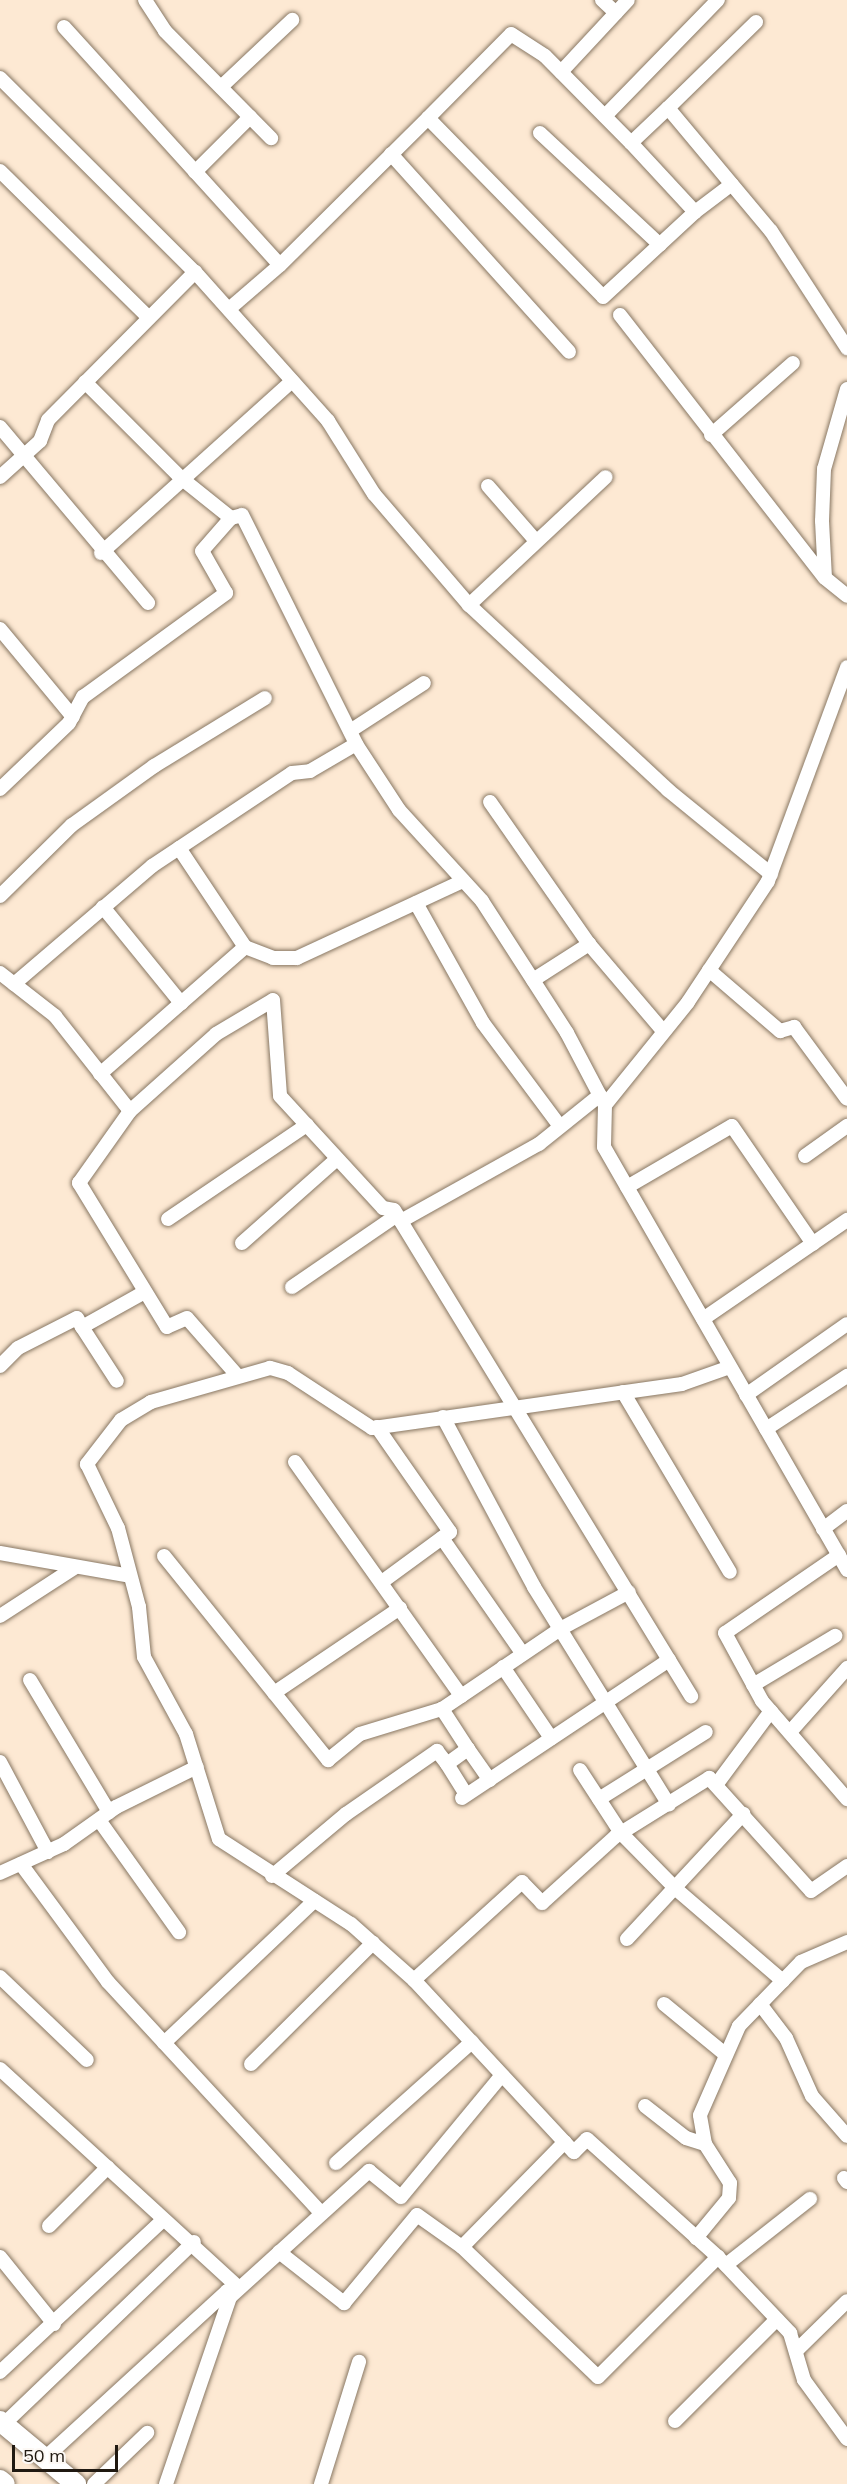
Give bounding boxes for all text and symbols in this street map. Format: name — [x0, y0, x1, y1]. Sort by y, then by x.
scale bar — [15, 2433, 122, 2471]
text: 50 m — [23, 2444, 65, 2467]

